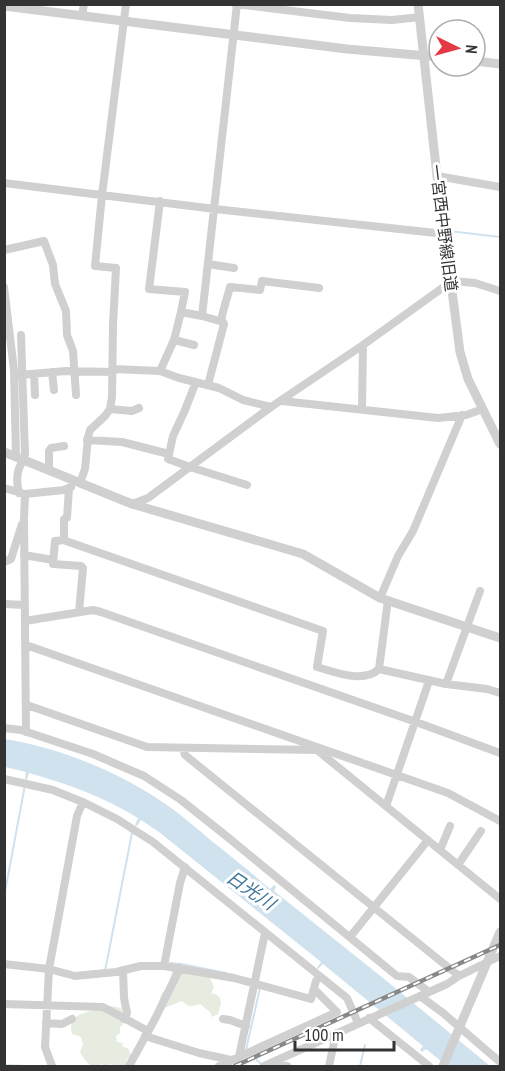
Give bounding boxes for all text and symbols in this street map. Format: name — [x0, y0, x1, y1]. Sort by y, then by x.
north arrow — [427, 18, 487, 78]
text: N — [462, 44, 482, 54]
street label: 一宮西中野線旧道 — [426, 163, 462, 293]
water label: 日光川 — [222, 865, 281, 916]
scale bar — [295, 1014, 394, 1052]
text: 100 m — [304, 1023, 344, 1046]

